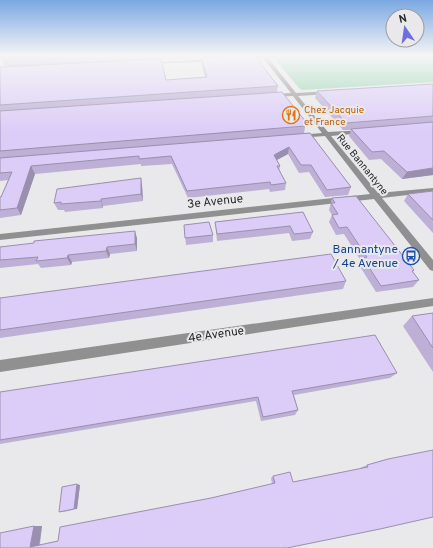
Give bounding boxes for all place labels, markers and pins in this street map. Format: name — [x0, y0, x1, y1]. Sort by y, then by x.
place label: Chez Jacquie et France — [304, 104, 364, 129]
restaurant icon: Chez Jacquie et France — [281, 105, 301, 125]
place label: Bannantyne / 4e Avenue — [332, 242, 398, 272]
bus stop icon: Bannantyne / 4e Avenue — [401, 246, 421, 266]

